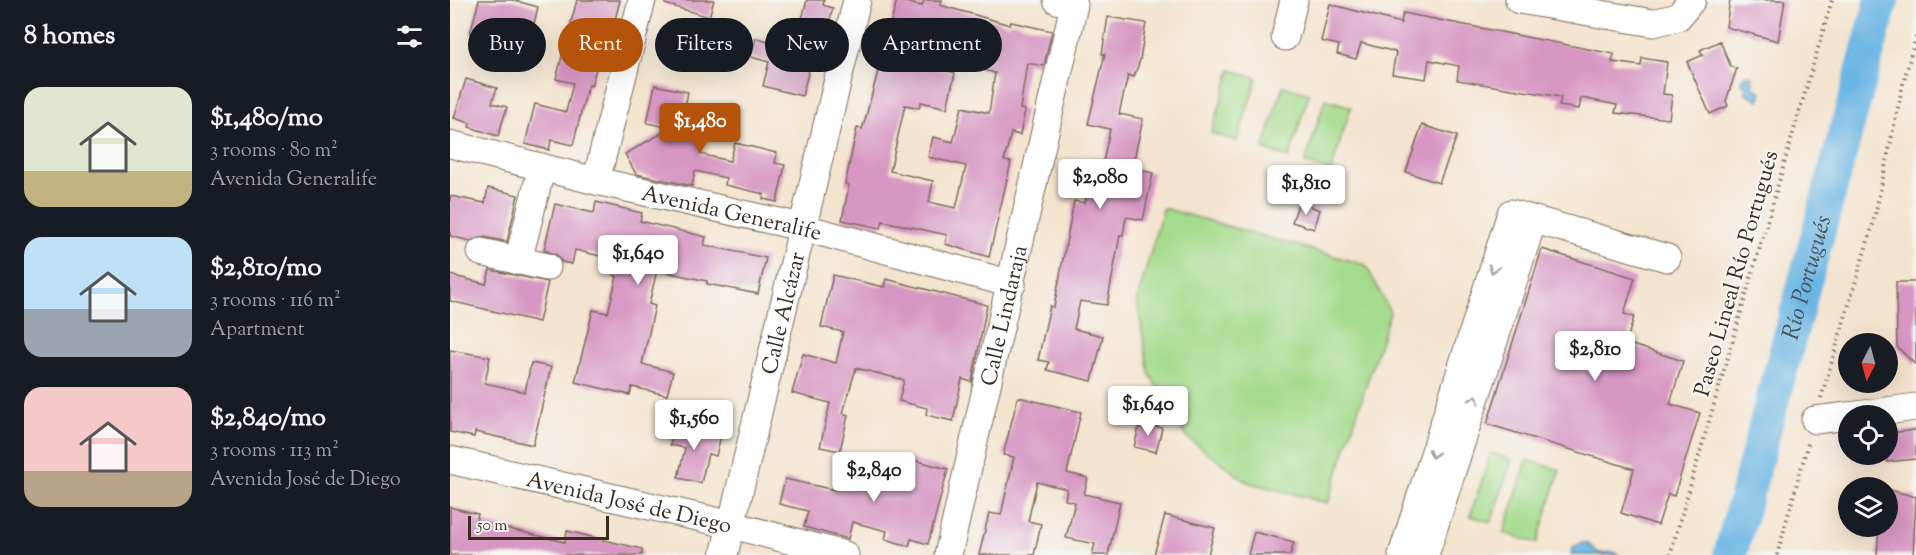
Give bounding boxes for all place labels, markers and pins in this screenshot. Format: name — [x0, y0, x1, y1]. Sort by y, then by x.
pin: $1,480 — [651, 103, 749, 154]
pin: $2,080 — [1051, 159, 1149, 210]
pin: $1,810 — [1257, 165, 1355, 216]
pin: $1,640 — [589, 235, 687, 286]
pin: $2,810 — [1546, 331, 1644, 382]
pin: $1,640 — [1099, 386, 1197, 437]
pin: $1,560 — [645, 400, 743, 451]
pin: $2,840 — [825, 452, 923, 503]

